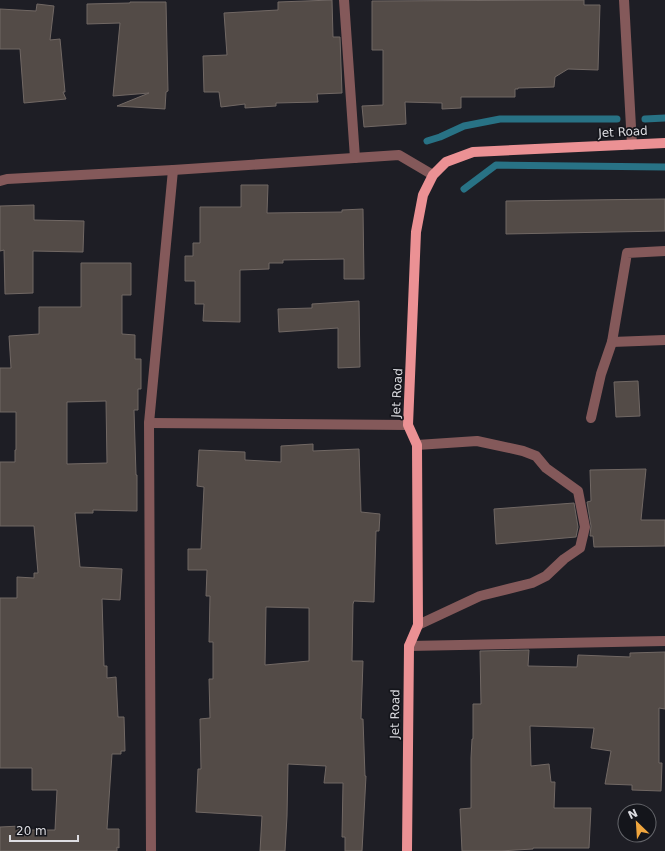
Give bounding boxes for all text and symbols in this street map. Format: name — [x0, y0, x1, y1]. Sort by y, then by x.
street label: Jet Road — [597, 124, 648, 140]
street label: Jet Road — [389, 368, 405, 419]
street label: Jet Road — [388, 689, 402, 740]
north arrow — [617, 803, 657, 843]
text: N — [626, 807, 640, 822]
scale bar — [10, 817, 78, 843]
text: 20 m — [16, 824, 47, 838]

